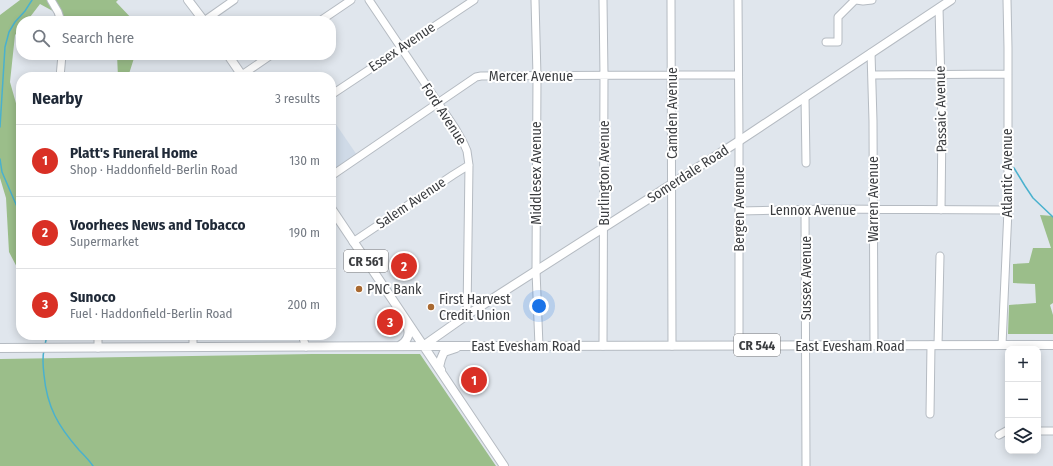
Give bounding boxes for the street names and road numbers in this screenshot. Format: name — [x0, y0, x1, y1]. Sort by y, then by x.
street label: Essex Avenue — [365, 18, 439, 75]
street label: Passaic Avenue — [932, 65, 950, 153]
street label: Camden Avenue — [664, 67, 681, 159]
street label: Mercer Avenue — [489, 68, 573, 85]
street label: Ford Avenue — [418, 80, 470, 148]
street label: Burlington Avenue — [596, 120, 613, 226]
street label: Middlesex Avenue — [528, 121, 545, 225]
street label: Atlantic Avenue — [999, 128, 1016, 218]
street label: Somerdale Road — [644, 141, 732, 207]
street label: Warren Avenue — [865, 156, 882, 242]
street label: Bergen Avenue — [731, 166, 748, 252]
street label: Salem Avenue — [373, 173, 449, 233]
street label: Lennox Avenue — [770, 202, 856, 219]
street label: Sussex Avenue — [798, 236, 815, 320]
road number: CR 561 — [344, 250, 388, 272]
road number: CR 544 — [734, 334, 780, 356]
street label: East Evesham Road — [471, 338, 581, 355]
street label: East Evesham Road — [795, 338, 905, 355]

